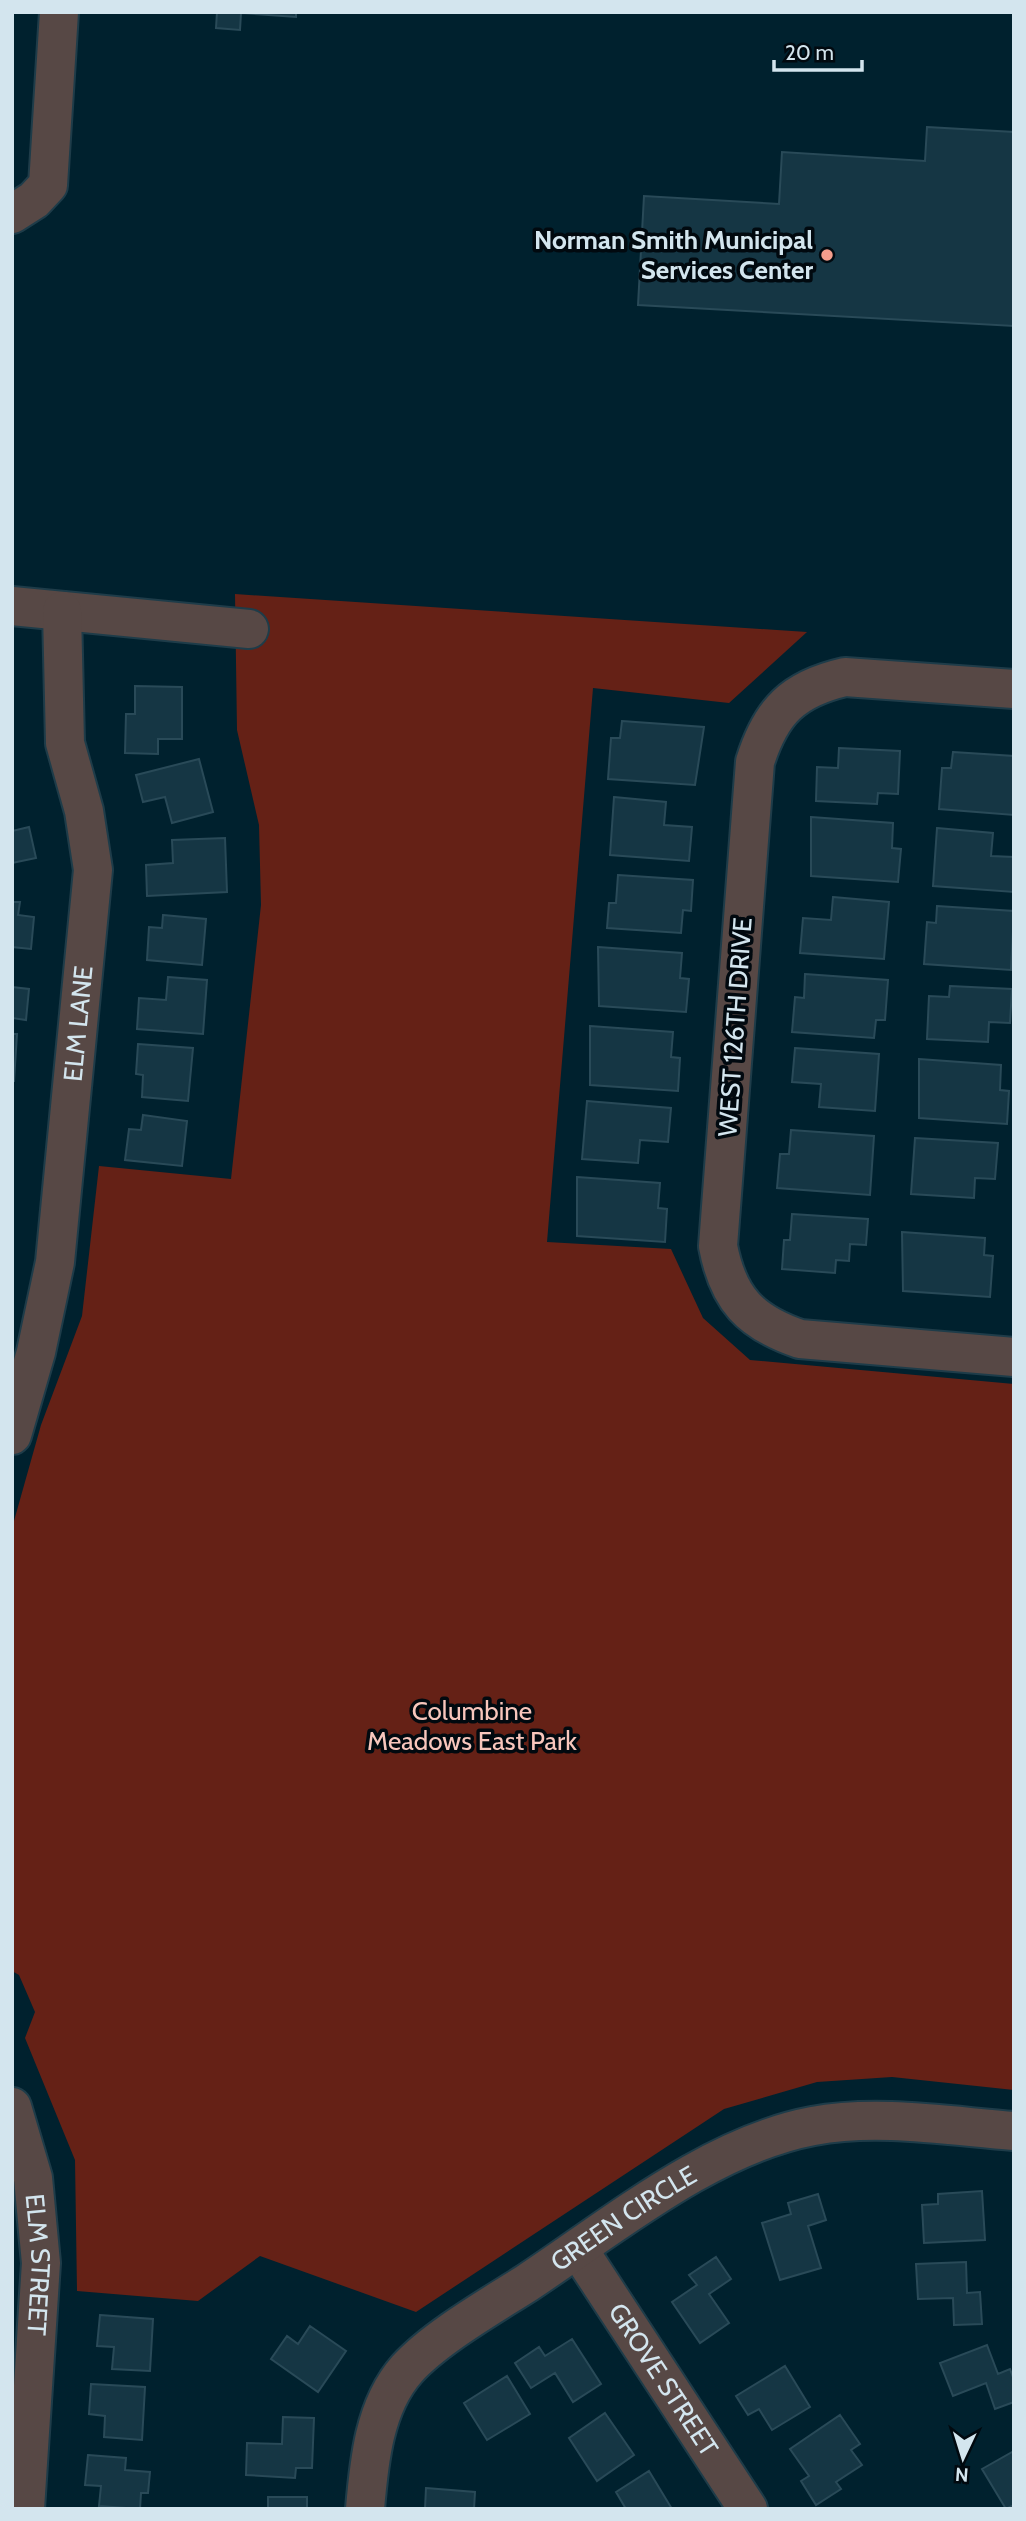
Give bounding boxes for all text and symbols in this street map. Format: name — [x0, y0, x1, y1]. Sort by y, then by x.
scale bar — [774, 28, 862, 72]
text: 20 m — [785, 40, 834, 65]
place label: Norman Smith Municipal Services Center — [534, 224, 813, 286]
marker: Norman Smith Municipal Services Center — [819, 247, 835, 263]
street label: WEST 126TH DRIVE — [711, 916, 759, 1138]
street label: ELM LANE — [57, 964, 100, 1083]
park label: Columbine Meadows East Park — [367, 1695, 577, 1757]
street label: GREEN CIRCLE — [545, 2159, 702, 2278]
street label: ELM STREET — [19, 2192, 57, 2337]
street label: GROVE STREET — [602, 2297, 725, 2462]
north arrow — [928, 2423, 998, 2493]
text: N — [954, 2463, 969, 2486]

